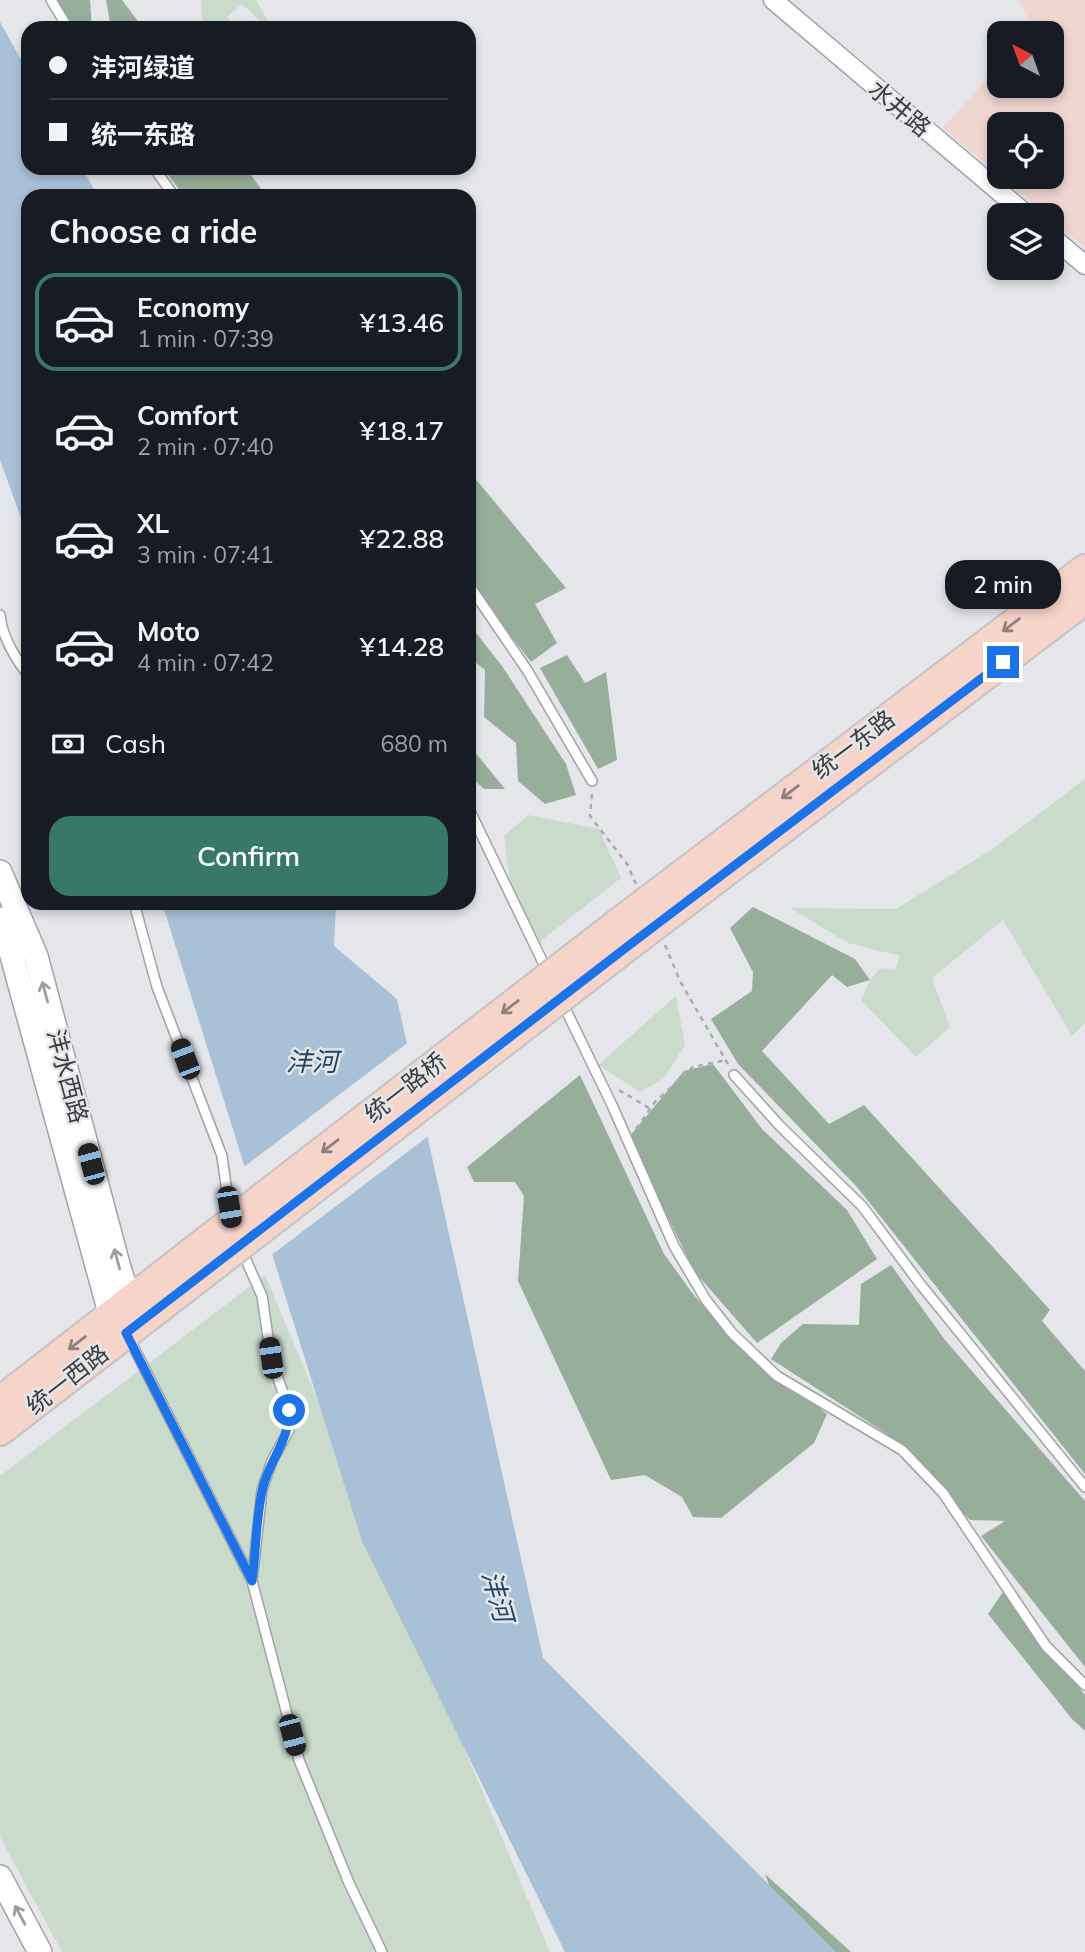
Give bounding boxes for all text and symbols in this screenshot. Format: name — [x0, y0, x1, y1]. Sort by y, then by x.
north arrow — [987, 21, 1064, 98]
map controls — [987, 21, 1064, 280]
text: 沣河绿道 — [91, 51, 195, 84]
street label: 水井路 — [863, 73, 937, 143]
button: locate — [987, 112, 1064, 189]
text: 统一东路 — [91, 118, 195, 151]
button: layers — [987, 203, 1064, 280]
text: Choose a ride — [49, 211, 257, 251]
icon: car — [53, 291, 116, 354]
text: Economy — [137, 291, 249, 324]
text: ¥13.46 — [360, 306, 444, 339]
text: 1 min · 07:39 — [137, 324, 274, 353]
icon: car — [53, 399, 116, 462]
text: Comfort — [137, 399, 238, 432]
text: ¥18.17 — [360, 414, 444, 447]
text: 2 min · 07:40 — [137, 432, 274, 461]
icon: car — [53, 507, 116, 570]
text: XL — [137, 507, 169, 540]
text: ¥22.88 — [360, 522, 444, 555]
text: 3 min · 07:41 — [137, 540, 274, 569]
callout: 2 min — [945, 560, 1061, 610]
text: 2 min — [973, 570, 1033, 599]
icon: car — [53, 615, 116, 678]
text: Moto — [137, 615, 200, 648]
one-way arrow — [1002, 618, 1021, 633]
text: ¥14.28 — [360, 630, 444, 663]
route end — [987, 646, 1019, 678]
text: 4 min · 07:42 — [137, 648, 274, 677]
street label: 统一东路 — [806, 703, 900, 785]
icon: cash — [49, 725, 87, 763]
text: Cash — [105, 727, 166, 760]
text: 680 m — [380, 729, 448, 758]
one-way arrow — [781, 784, 800, 799]
button: Confirm — [49, 816, 448, 896]
one-way arrow — [38, 982, 51, 1004]
one-way arrow — [501, 999, 519, 1014]
street label: 沣水西路 — [41, 1026, 95, 1126]
car — [168, 1036, 203, 1082]
water label: 沣河 — [286, 1045, 343, 1078]
street label: 统一路桥 — [358, 1046, 452, 1128]
one-way arrow — [321, 1138, 339, 1153]
car — [76, 1141, 107, 1187]
car — [216, 1185, 243, 1229]
one-way arrow — [109, 1249, 122, 1271]
one-way arrow — [68, 1335, 87, 1350]
car — [258, 1336, 285, 1380]
street label: 统一西路 — [20, 1338, 114, 1420]
route start — [273, 1394, 305, 1426]
water label: 沣河 — [475, 1566, 522, 1630]
car — [277, 1712, 308, 1758]
one-way arrow — [12, 1905, 26, 1925]

